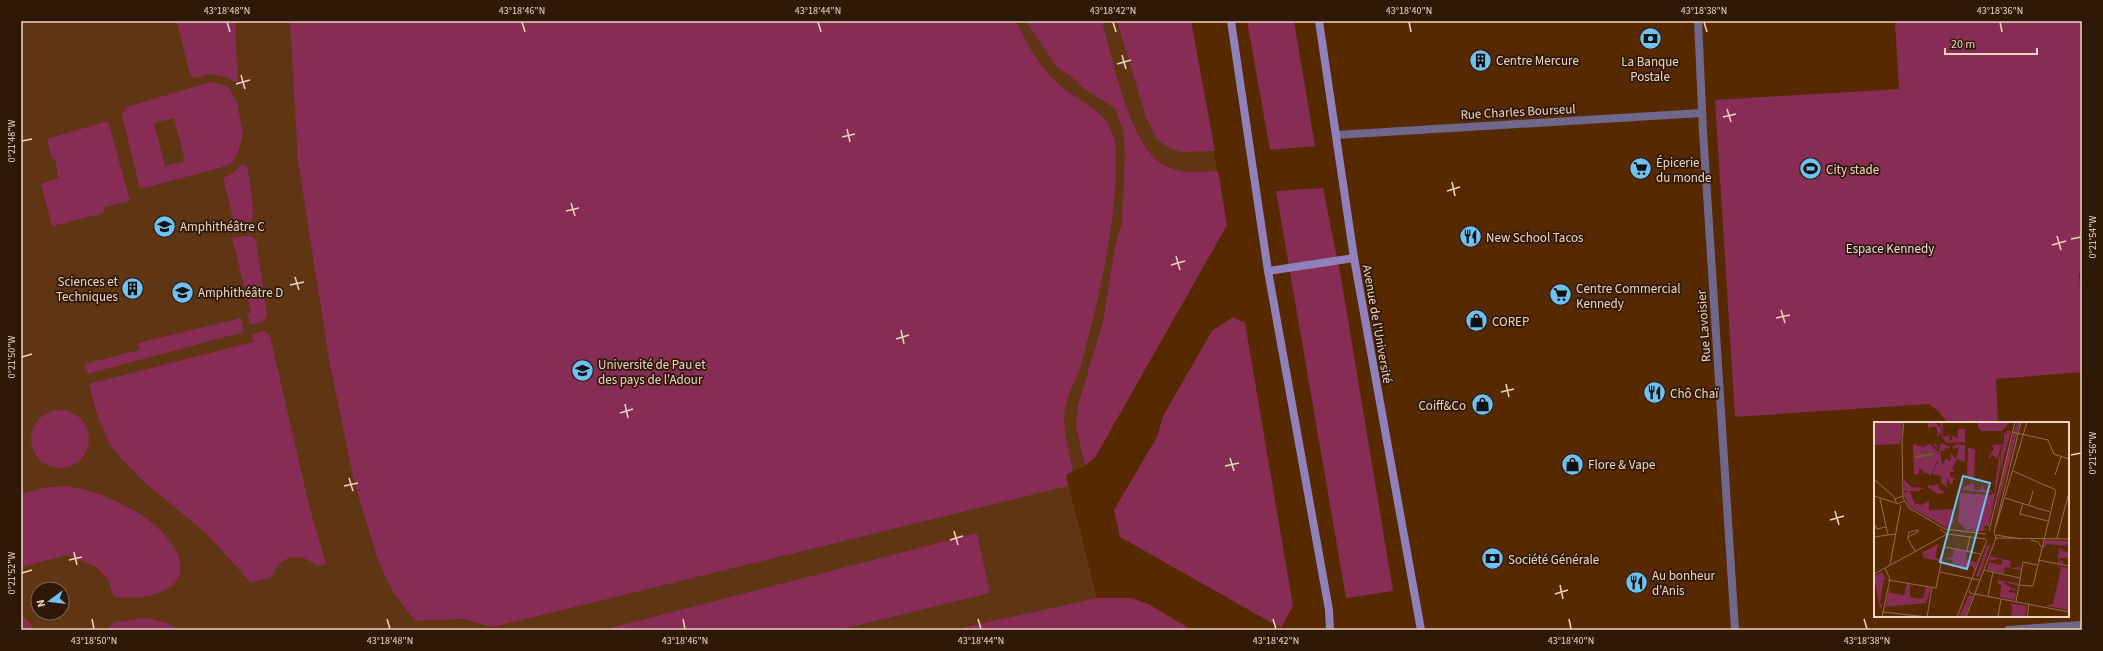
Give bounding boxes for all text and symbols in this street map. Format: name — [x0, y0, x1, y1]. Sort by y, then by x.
text: 43°18'48"N — [204, 4, 250, 18]
text: 43°18'46"N — [499, 4, 545, 18]
text: 43°18'44"N — [795, 4, 841, 18]
text: 43°18'42"N — [1090, 4, 1136, 18]
text: 43°18'40"N — [1386, 4, 1432, 18]
text: 43°18'38"N — [1681, 4, 1727, 18]
text: 43°18'36"N — [1977, 4, 2023, 18]
bank icon: La Banque Postale — [1637, 26, 1663, 52]
scale bar — [1945, 30, 2037, 56]
text: 20 m — [1951, 36, 1975, 53]
building icon: Centre Mercure — [1467, 47, 1493, 73]
place label: Centre Mercure — [1496, 52, 1579, 70]
place label: La Banque Postale — [1621, 53, 1679, 86]
street label: Rue Charles Bourseul — [1460, 100, 1576, 124]
text: 0°21'48"W — [5, 119, 19, 162]
place label: Épicerie du monde — [1656, 154, 1711, 187]
supermarket icon: Épicerie du monde — [1627, 156, 1653, 182]
sports icon: City stade — [1798, 156, 1824, 182]
place label: City stade — [1826, 161, 1879, 179]
school or university icon: Amphithéâtre C — [152, 213, 178, 239]
text: 0°21'54"W — [2086, 215, 2100, 258]
place label: Amphithéâtre C — [180, 218, 265, 236]
restaurant icon: New School Tacos — [1457, 224, 1483, 250]
place label: New School Tacos — [1486, 229, 1584, 247]
park label: Espace Kennedy — [1846, 240, 1934, 258]
street label: Avenue de l'Université — [1358, 263, 1396, 385]
place label: Sciences et Techniques — [56, 273, 119, 306]
building icon: Sciences et Techniques — [120, 275, 146, 301]
school or university icon: Amphithéâtre D — [169, 279, 195, 305]
place label: Centre Commercial Kennedy — [1576, 280, 1681, 313]
supermarket icon: Centre Commercial Kennedy — [1548, 282, 1574, 308]
place label: Amphithéâtre D — [198, 284, 283, 302]
street label: Rue Lavoisier — [1692, 289, 1715, 363]
shop icon: COREP — [1463, 308, 1489, 334]
place label: COREP — [1492, 313, 1529, 331]
text: 0°21'50"W — [5, 335, 19, 378]
place label: Université de Pau et des pays de l'Adour — [598, 356, 706, 389]
school or university icon: Université de Pau et des pays de l'Adour — [570, 358, 596, 384]
restaurant icon: Chô Chaï — [1642, 380, 1668, 406]
place label: Chô Chaï — [1670, 385, 1719, 403]
shop icon: Coiff&Co — [1469, 392, 1495, 418]
place label: Coiff&Co — [1418, 397, 1466, 415]
inset map — [1874, 422, 2069, 617]
text: 0°21'56"W — [2086, 431, 2100, 474]
shop icon: Flore & Vape — [1560, 451, 1586, 477]
place label: Flore & Vape — [1588, 456, 1655, 474]
bank icon: Société Générale — [1479, 546, 1505, 572]
text: 0°21'52"W — [5, 551, 19, 594]
place label: Société Générale — [1508, 551, 1599, 569]
place label: Au bonheur d'Anis — [1652, 567, 1716, 600]
restaurant icon: Au bonheur d'Anis — [1623, 569, 1649, 595]
north arrow — [30, 581, 70, 621]
text: N — [33, 598, 49, 609]
text: 43°18'50"N — [71, 634, 117, 648]
text: 43°18'48"N — [367, 634, 413, 648]
text: 43°18'46"N — [662, 634, 708, 648]
text: 43°18'44"N — [958, 634, 1004, 648]
text: 43°18'42"N — [1253, 634, 1299, 648]
text: 43°18'40"N — [1548, 634, 1594, 648]
text: 43°18'38"N — [1844, 634, 1890, 648]

